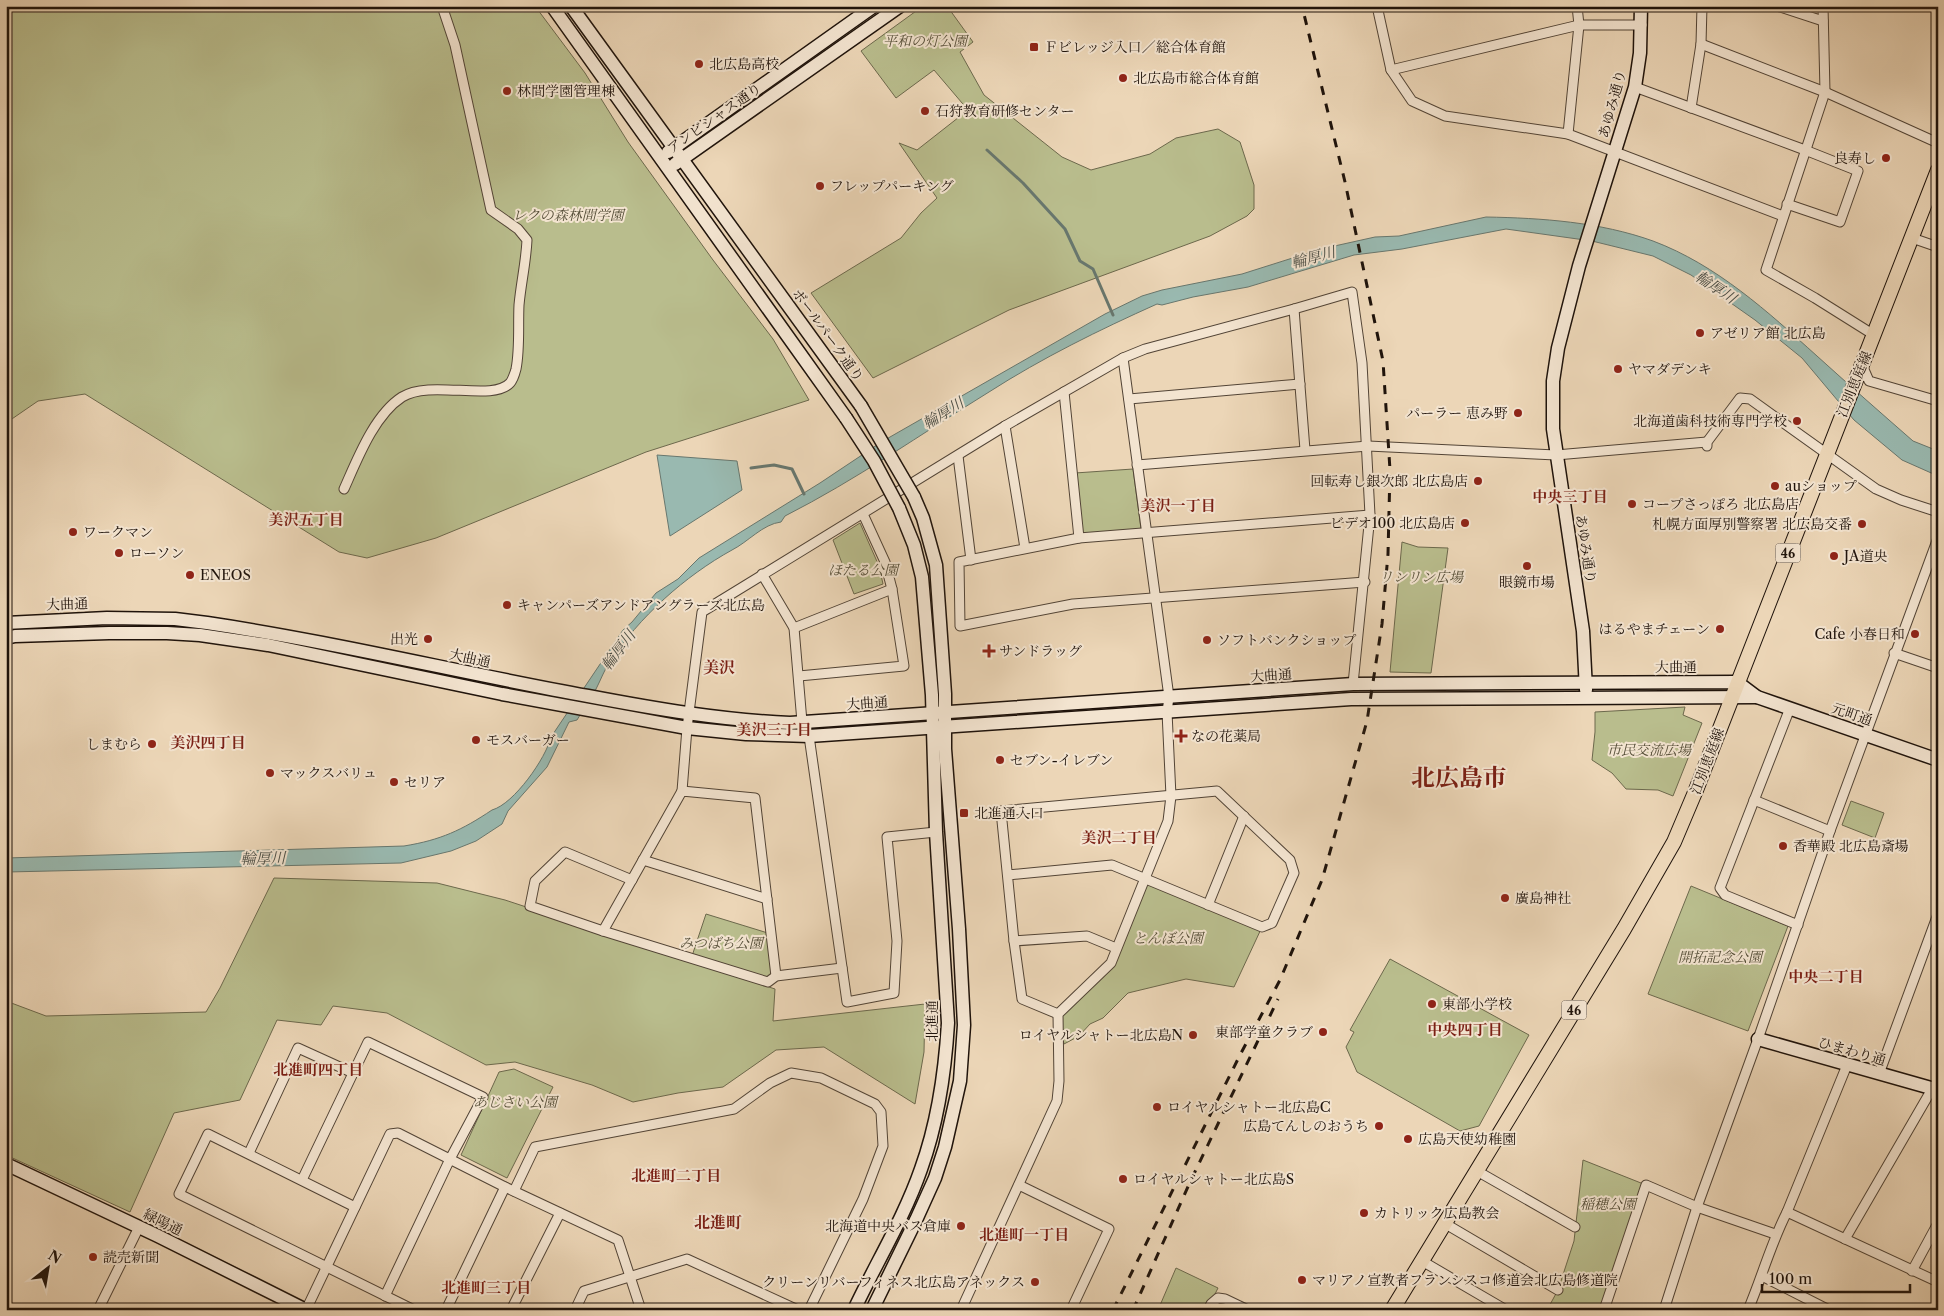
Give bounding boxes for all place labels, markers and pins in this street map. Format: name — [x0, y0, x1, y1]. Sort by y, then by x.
place label: Ｆビレッジ入口／総合体育館 — [1044, 38, 1226, 56]
marker: Ｆビレッジ入口／総合体育館 — [1028, 41, 1040, 53]
place label: 北広島高校 — [709, 55, 779, 73]
marker: 北広島高校 — [693, 58, 705, 70]
place label: 北広島市総合体育館 — [1133, 69, 1259, 87]
marker: 北広島市総合体育館 — [1117, 72, 1129, 84]
place label: 林間学園管理棟 — [517, 82, 615, 100]
marker: 林間学園管理棟 — [501, 85, 513, 97]
place label: 石狩教育研修センター — [935, 102, 1074, 120]
marker: 石狩教育研修センター — [919, 105, 931, 117]
place label: 良寿し — [1834, 149, 1876, 167]
marker: 良寿し — [1880, 152, 1892, 164]
place label: フレップパーキング — [830, 177, 954, 195]
marker: フレップパーキング — [814, 180, 826, 192]
place label: アゼリア館 北広島 — [1710, 324, 1826, 342]
marker: アゼリア館 北広島 — [1694, 327, 1706, 339]
place label: ヤマダデンキ — [1628, 360, 1712, 378]
marker: ヤマダデンキ — [1612, 363, 1624, 375]
place label: パーラー 恵み野 — [1406, 404, 1508, 422]
marker: パーラー 恵み野 — [1512, 407, 1524, 419]
place label: 北海道歯科技術専門学校 — [1633, 412, 1787, 430]
marker: 北海道歯科技術専門学校 — [1791, 415, 1803, 427]
place label: 回転寿し銀次郎 北広島店 — [1310, 472, 1468, 490]
marker: 回転寿し銀次郎 北広島店 — [1472, 475, 1484, 487]
place label: auショップ — [1785, 477, 1857, 495]
marker: auショップ — [1769, 480, 1781, 492]
place label: コープさっぽろ 北広島店 — [1642, 495, 1799, 513]
marker: コープさっぽろ 北広島店 — [1626, 498, 1638, 510]
place label: ビデオ100 北広島店 — [1330, 514, 1455, 532]
place label: 札幌方面厚別警察署 北広島交番 — [1652, 515, 1852, 533]
marker: ビデオ100 北広島店 — [1459, 517, 1471, 529]
marker: 札幌方面厚別警察署 北広島交番 — [1856, 518, 1868, 530]
place label: ワークマン — [83, 523, 153, 541]
marker: ワークマン — [67, 526, 79, 538]
place label: ローソン — [129, 544, 184, 562]
marker: ローソン — [113, 547, 125, 559]
place label: JA道央 — [1842, 547, 1887, 565]
marker: JA道央 — [1828, 550, 1840, 562]
marker: 眼鏡市場 — [1521, 560, 1533, 572]
place label: ENEOS — [200, 566, 251, 584]
marker: ENEOS — [184, 569, 196, 581]
place label: 眼鏡市場 — [1499, 573, 1555, 591]
place label: キャンパーズアンドアングラーズ北広島 — [517, 596, 765, 614]
marker: キャンパーズアンドアングラーズ北広島 — [501, 599, 513, 611]
place label: はるやまチェーン — [1599, 620, 1710, 638]
marker: はるやまチェーン — [1714, 623, 1726, 635]
place label: Cafe 小春日和 — [1814, 625, 1905, 643]
marker: Cafe 小春日和 — [1909, 628, 1921, 640]
place label: 出光 — [390, 630, 418, 648]
place label: ソフトバンクショップ — [1217, 631, 1356, 649]
marker: 出光 — [422, 633, 434, 645]
marker: ソフトバンクショップ — [1201, 634, 1213, 646]
place label: サンドラッグ — [999, 642, 1082, 660]
marker: サンドラッグ — [983, 645, 995, 657]
place label: なの花薬局 — [1191, 727, 1261, 745]
marker: なの花薬局 — [1175, 730, 1187, 742]
place label: モスバーガー — [486, 731, 570, 749]
marker: モスバーガー — [470, 734, 482, 746]
place label: しまむら — [86, 735, 142, 753]
marker: しまむら — [146, 738, 158, 750]
place label: セブン-イレブン — [1010, 751, 1113, 769]
marker: セブン-イレブン — [994, 754, 1006, 766]
place label: マックスバリュ — [280, 764, 377, 782]
marker: マックスバリュ — [264, 767, 276, 779]
place label: セリア — [404, 773, 446, 791]
marker: セリア — [388, 776, 400, 788]
place label: 北進通入口 — [974, 804, 1044, 822]
marker: 北進通入口 — [958, 807, 970, 819]
place label: 香華殿 北広島斎場 — [1793, 837, 1909, 855]
marker: 香華殿 北広島斎場 — [1777, 840, 1789, 852]
place label: 廣島神社 — [1515, 889, 1571, 907]
marker: 廣島神社 — [1499, 892, 1511, 904]
place label: 東部小学校 — [1442, 995, 1512, 1013]
marker: 東部小学校 — [1426, 998, 1438, 1010]
place label: 東部学童クラブ — [1215, 1023, 1313, 1041]
place label: ロイヤルシャトー北広島N — [1019, 1026, 1183, 1044]
marker: 東部学童クラブ — [1317, 1026, 1329, 1038]
marker: ロイヤルシャトー北広島N — [1187, 1029, 1199, 1041]
place label: ロイヤルシャトー北広島C — [1167, 1098, 1331, 1116]
marker: ロイヤルシャトー北広島C — [1151, 1101, 1163, 1113]
place label: 広島てんしのおうち — [1243, 1117, 1369, 1135]
marker: 広島てんしのおうち — [1373, 1120, 1385, 1132]
place label: 広島天使幼稚園 — [1418, 1130, 1516, 1148]
marker: 広島天使幼稚園 — [1402, 1133, 1414, 1145]
place label: ロイヤルシャトー北広島S — [1133, 1170, 1294, 1188]
marker: ロイヤルシャトー北広島S — [1117, 1173, 1129, 1185]
place label: カトリック広島教会 — [1374, 1204, 1499, 1222]
marker: カトリック広島教会 — [1358, 1207, 1370, 1219]
place label: 北海道中央バス倉庫 — [825, 1217, 951, 1235]
marker: 北海道中央バス倉庫 — [955, 1220, 967, 1232]
place label: 読売新聞 — [103, 1248, 159, 1266]
marker: 読売新聞 — [87, 1251, 99, 1263]
place label: マリアノ宣教者フランシスコ修道会北広島修道院 — [1312, 1271, 1618, 1289]
place label: クリーンリバーフィネス北広島アネックス — [762, 1273, 1025, 1291]
marker: マリアノ宣教者フランシスコ修道会北広島修道院 — [1296, 1274, 1308, 1286]
marker: クリーンリバーフィネス北広島アネックス — [1029, 1276, 1041, 1288]

